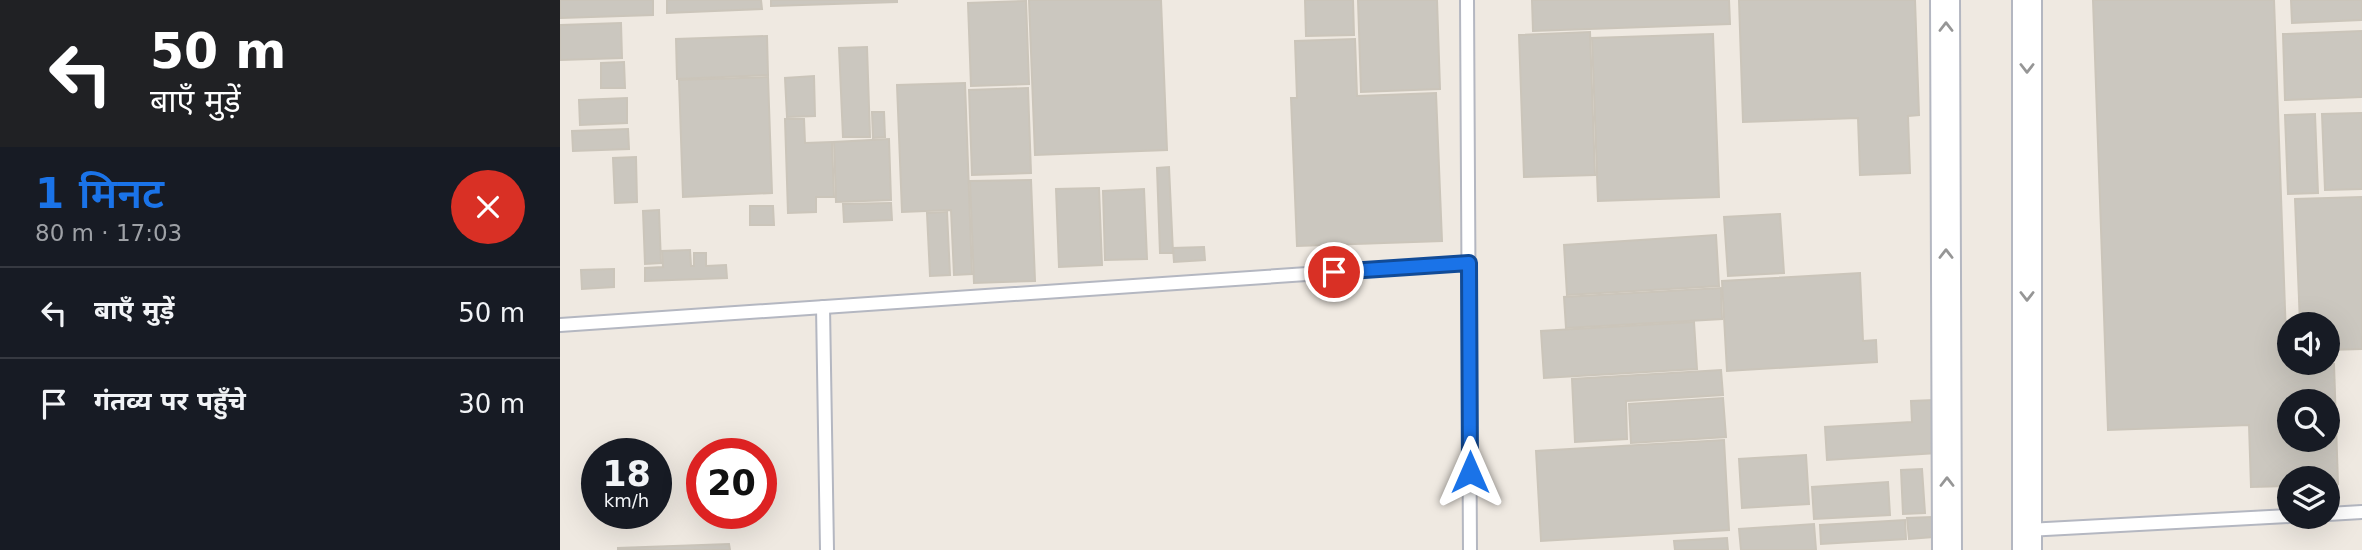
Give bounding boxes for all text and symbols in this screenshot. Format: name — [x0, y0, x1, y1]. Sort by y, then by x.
one-way arrow — [1938, 21, 1954, 32]
text: 50 m — [150, 23, 286, 80]
icon: left — [35, 28, 126, 119]
one-way arrow — [2019, 63, 2035, 74]
text: बाएँ मुड़ें — [150, 82, 241, 120]
text: 1 मिनट — [35, 169, 164, 218]
button: close — [451, 170, 525, 244]
text: 80 m · 17:03 — [35, 220, 182, 246]
pin — [1304, 242, 1364, 302]
one-way arrow — [1938, 249, 1954, 259]
icon: arrive — [1315, 253, 1353, 291]
one-way arrow — [2019, 291, 2035, 301]
icon: left — [35, 294, 73, 332]
text: बाएँ मुड़ें — [94, 295, 174, 325]
text: 50 m — [458, 298, 525, 328]
map controls — [2277, 312, 2340, 529]
button: sound — [2277, 312, 2340, 375]
icon: arrive — [35, 385, 73, 423]
text: गंतव्य पर पहुँचे — [94, 386, 246, 416]
text: 30 m — [458, 389, 525, 419]
button: search — [2277, 389, 2340, 452]
position arrow — [1433, 435, 1507, 509]
speed limit sign: 20 — [686, 438, 777, 529]
text: 18 — [602, 454, 651, 494]
button: layers — [2277, 466, 2340, 529]
one-way arrow — [1939, 476, 1955, 487]
text: km/h — [604, 490, 649, 511]

